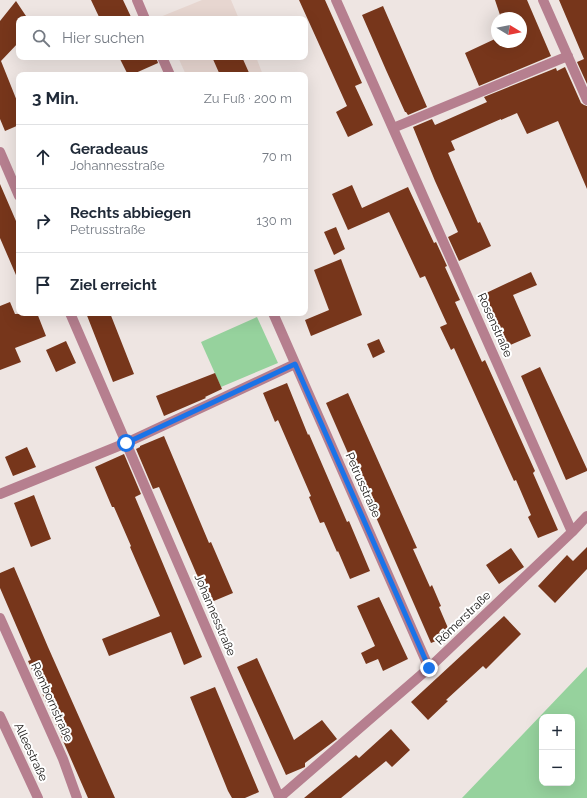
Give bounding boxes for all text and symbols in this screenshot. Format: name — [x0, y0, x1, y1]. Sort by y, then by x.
north arrow — [491, 12, 527, 48]
search box — [16, 16, 308, 60]
icon: search — [30, 27, 52, 49]
text: Hier suchen — [62, 29, 145, 47]
text: 3 Min. — [32, 88, 79, 108]
text: Zu Fuß · 200 m — [204, 91, 292, 106]
text: Geradeaus — [70, 140, 148, 158]
icon: ahead — [32, 146, 54, 168]
text: 70 m — [262, 149, 292, 164]
text: Johannesstraße — [70, 158, 165, 173]
text: Rechts abbiegen — [70, 204, 191, 222]
icon: right — [32, 210, 54, 232]
text: 130 m — [256, 213, 292, 228]
text: Petrusstraße — [70, 222, 146, 237]
icon: arrive — [32, 274, 54, 296]
text: Ziel erreicht — [70, 276, 157, 294]
street label: Rosenstraße — [475, 291, 515, 359]
route start — [117, 434, 135, 452]
street label: Petrusstraße — [342, 450, 384, 520]
street label: Johannesstraße — [191, 572, 239, 658]
street label: Römerstraße — [433, 588, 493, 648]
route end — [420, 659, 438, 677]
street label: Rembornstraße — [28, 660, 76, 744]
map controls — [539, 714, 575, 786]
button: + — [539, 714, 575, 750]
street label: Alleestraße — [11, 721, 51, 783]
button: − — [539, 750, 575, 786]

